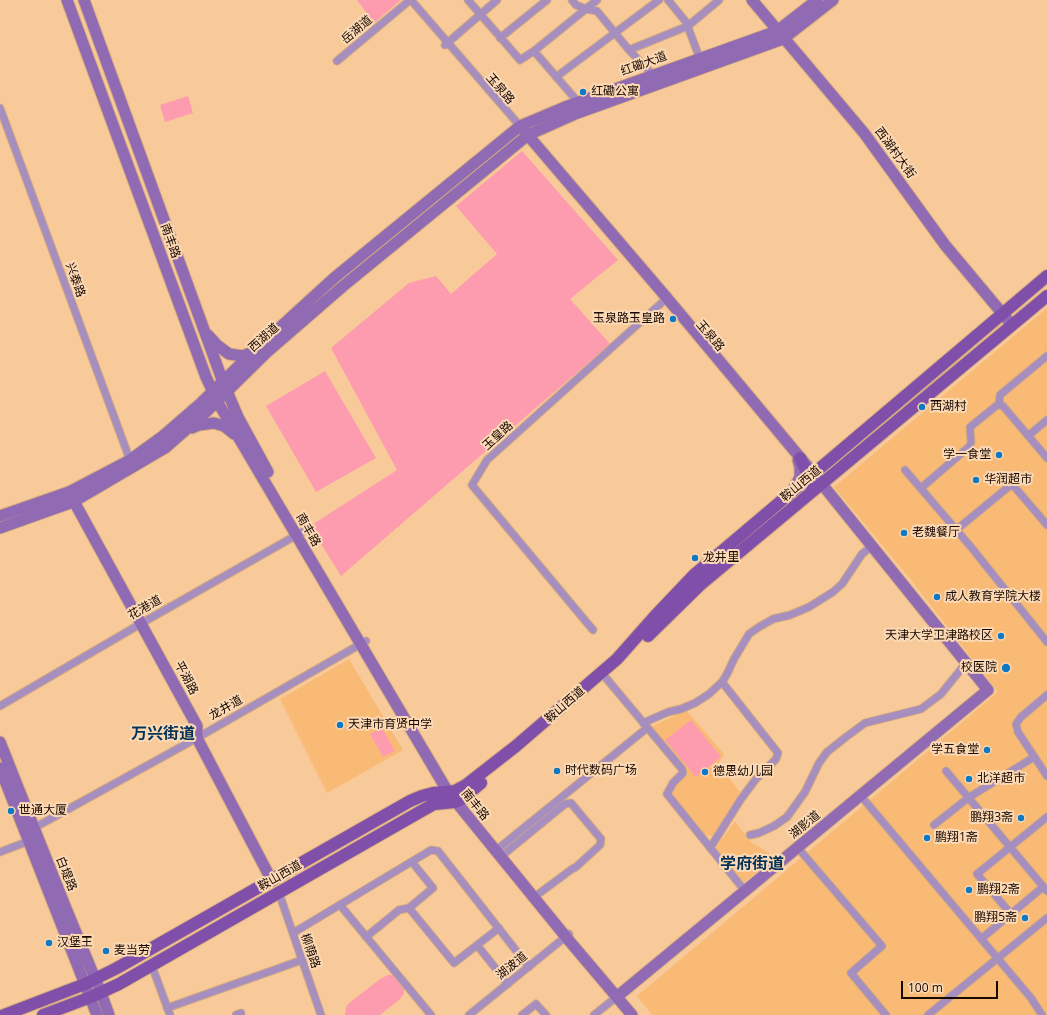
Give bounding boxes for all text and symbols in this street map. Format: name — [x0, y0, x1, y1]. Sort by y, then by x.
street label: 岳湖道 — [339, 13, 375, 47]
street label: 红磡大道 — [619, 49, 669, 79]
street label: 玉泉路 — [483, 71, 517, 107]
place label: 红磡公寓 — [591, 85, 639, 99]
marker: 红磡公寓 — [578, 87, 588, 97]
street label: 西湖村大街 — [872, 124, 918, 182]
street label: 南丰路 — [157, 222, 183, 260]
street label: 兴泰路 — [62, 261, 88, 299]
place label: 玉泉路玉皇路 — [593, 312, 665, 326]
marker: 玉泉路玉皇路 — [668, 314, 678, 324]
street label: 玉泉路 — [693, 318, 727, 354]
street label: 西湖道 — [246, 321, 282, 355]
place label: 西湖村 — [930, 400, 966, 414]
marker: 西湖村 — [917, 402, 927, 412]
street label: 玉皇路 — [480, 419, 516, 453]
place label: 学一食堂 — [943, 448, 991, 462]
marker: 学一食堂 — [994, 450, 1004, 460]
street label: 鞍山西道 — [778, 463, 824, 505]
place label: 华润超市 — [984, 473, 1032, 487]
marker: 华润超市 — [971, 475, 981, 485]
street label: 南丰路 — [293, 511, 323, 549]
place label: 老魏餐厅 — [912, 526, 960, 540]
marker: 老魏餐厅 — [899, 528, 909, 538]
place label: 龙井里 — [703, 551, 739, 565]
marker: 龙井里 — [690, 553, 700, 563]
place label: 成人教育学院大楼 — [945, 590, 1041, 604]
marker: 成人教育学院大楼 — [932, 592, 942, 602]
street label: 花港道 — [126, 593, 164, 623]
place label: 天津大学卫津路校区 — [885, 629, 993, 643]
marker: 天津大学卫津路校区 — [996, 631, 1006, 641]
street label: 平湖路 — [171, 659, 201, 697]
place label: 校医院 — [961, 661, 997, 675]
marker: 校医院 — [1000, 662, 1012, 674]
street label: 鞍山西道 — [542, 684, 588, 726]
street label: 龙井道 — [207, 693, 245, 723]
place label: 天津市育贤中学 — [348, 718, 432, 732]
marker: 天津市育贤中学 — [335, 720, 345, 730]
district label: 万兴街道 — [131, 724, 195, 744]
place label: 学五食堂 — [931, 743, 979, 757]
marker: 学五食堂 — [982, 745, 992, 755]
place label: 时代数码广场 — [565, 764, 637, 778]
place label: 德思幼儿园 — [713, 765, 773, 779]
marker: 时代数码广场 — [552, 766, 562, 776]
marker: 德思幼儿园 — [700, 767, 710, 777]
place label: 北洋超市 — [977, 772, 1025, 786]
marker: 北洋超市 — [964, 774, 974, 784]
street label: 南丰路 — [458, 786, 492, 824]
place label: 世通大厦 — [19, 804, 67, 818]
marker: 世通大厦 — [6, 806, 16, 816]
street label: 湖影道 — [786, 808, 824, 842]
place label: 鹏翔3斋 — [970, 811, 1013, 825]
marker: 鹏翔3斋 — [1016, 813, 1026, 823]
place label: 鹏翔1斋 — [935, 831, 978, 845]
marker: 鹏翔1斋 — [922, 833, 932, 843]
district label: 学府街道 — [720, 854, 784, 874]
street label: 白堤路 — [53, 855, 79, 893]
street label: 鞍山西道 — [256, 858, 304, 894]
place label: 鹏翔2斋 — [977, 883, 1020, 897]
marker: 鹏翔2斋 — [964, 885, 974, 895]
place label: 鹏翔5斋 — [974, 911, 1017, 925]
marker: 鹏翔5斋 — [1020, 913, 1030, 923]
street label: 柳荫路 — [297, 932, 323, 970]
place label: 汉堡王 — [57, 936, 93, 950]
marker: 汉堡王 — [44, 938, 54, 948]
place label: 麦当劳 — [114, 944, 150, 958]
marker: 麦当劳 — [101, 946, 111, 956]
street label: 湖波道 — [493, 949, 531, 983]
scale bar — [903, 973, 1000, 999]
text: 100 m — [908, 979, 943, 996]

